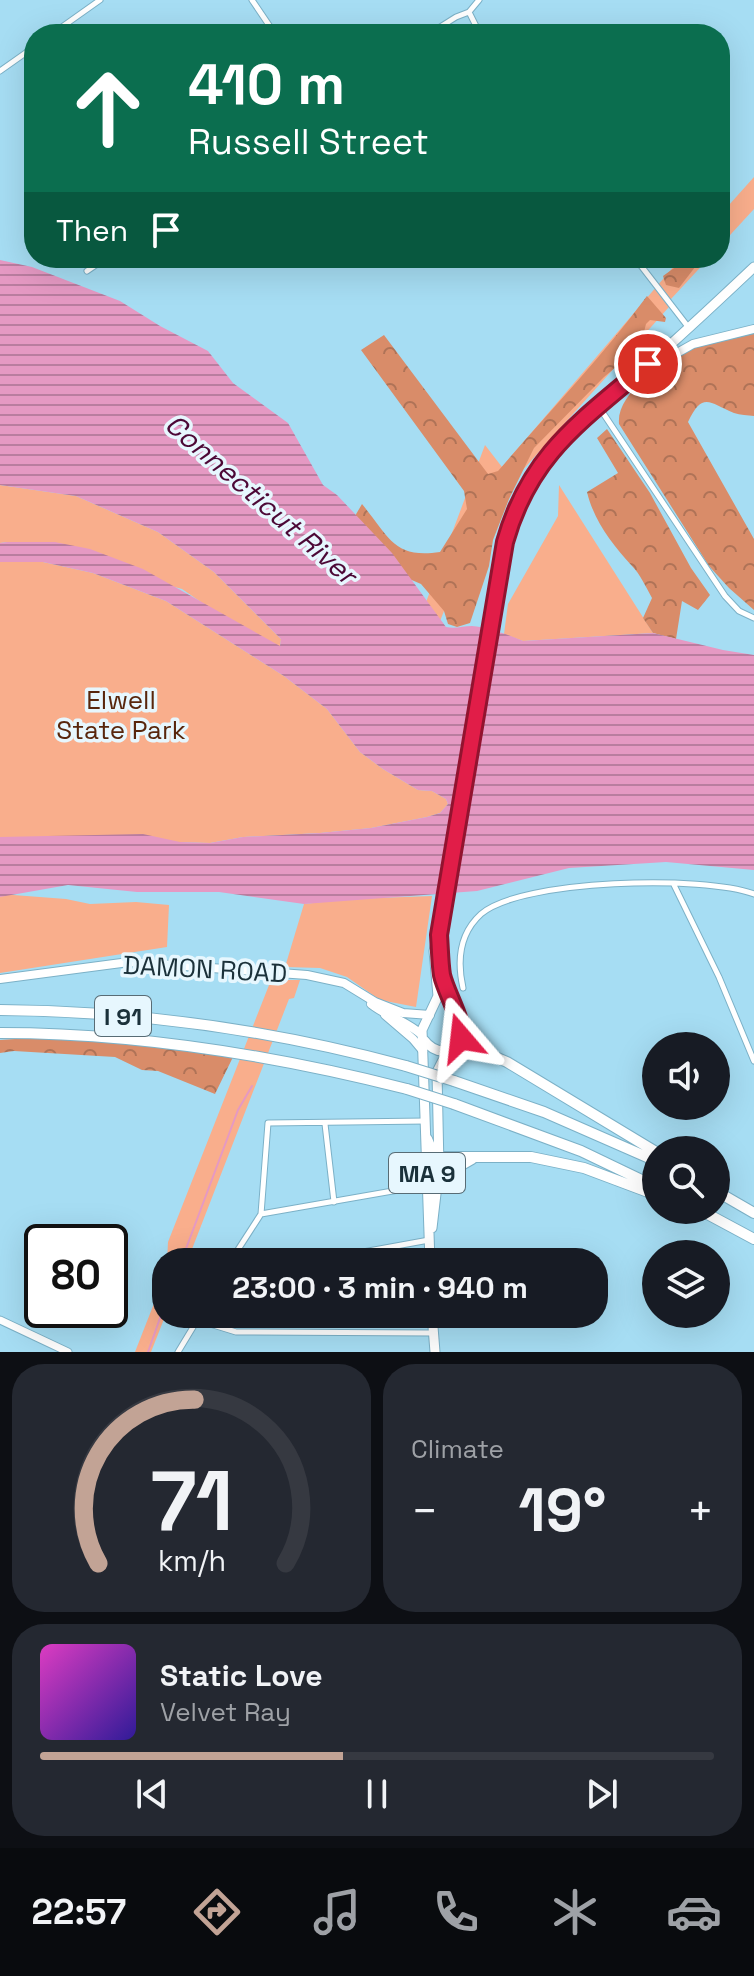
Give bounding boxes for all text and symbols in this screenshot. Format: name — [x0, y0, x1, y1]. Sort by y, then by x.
text: 410 m — [188, 49, 345, 120]
icon: ahead — [56, 56, 160, 160]
text: Russell Street — [188, 119, 429, 165]
icon: arrive — [144, 208, 188, 252]
text: Then — [56, 211, 128, 250]
pin — [614, 330, 682, 398]
icon: arrive — [626, 342, 670, 386]
water label: Connecticut River — [158, 406, 367, 594]
park label: Elwell State Park — [56, 683, 186, 747]
street label: DAMON ROAD — [122, 948, 288, 990]
road number: I 91 — [95, 996, 151, 1036]
position arrow — [419, 996, 503, 1080]
map controls — [642, 1032, 730, 1328]
button: sound — [642, 1032, 730, 1120]
button: search — [642, 1136, 730, 1224]
road number: MA 9 — [389, 1153, 465, 1193]
speed limit sign: 80 — [24, 1224, 128, 1328]
button: layers — [642, 1240, 730, 1328]
text: 23:00 · 3 min · 940 m — [232, 1268, 528, 1307]
text: Climate — [411, 1432, 504, 1466]
text: 71 — [150, 1448, 233, 1554]
text: 19° — [519, 1472, 606, 1549]
text: − — [411, 1483, 438, 1539]
text: + — [687, 1483, 714, 1539]
text: km/h — [157, 1543, 226, 1579]
text: Static Love — [160, 1656, 323, 1695]
text: Velvet Ray — [160, 1695, 291, 1729]
icon: previous — [130, 1772, 174, 1816]
icon: pause — [355, 1772, 399, 1816]
icon: next — [580, 1772, 624, 1816]
icon: directions — [189, 1884, 245, 1940]
icon: music — [309, 1884, 365, 1940]
icon: phone — [428, 1884, 484, 1940]
icon: climate — [547, 1884, 603, 1940]
icon: car — [666, 1884, 722, 1940]
text: 22:57 — [32, 1889, 126, 1935]

